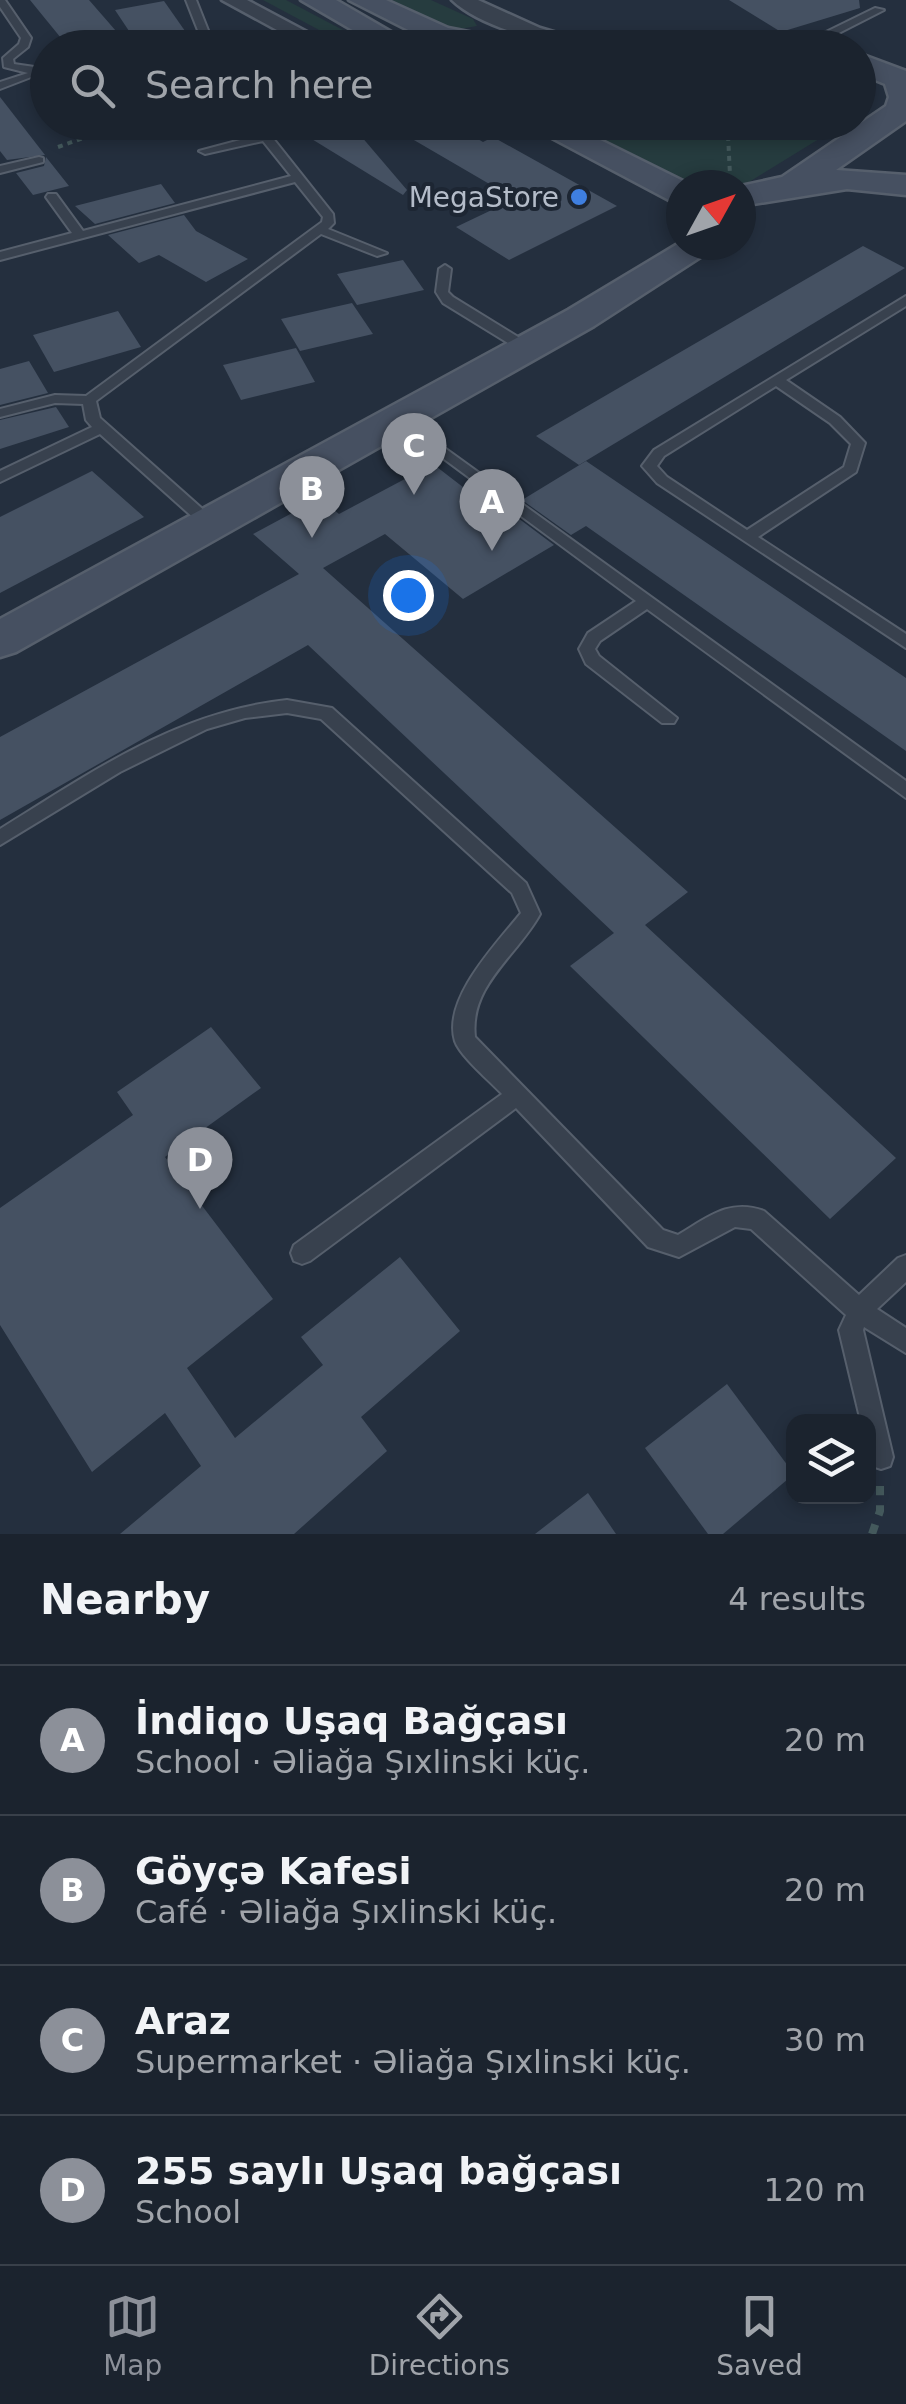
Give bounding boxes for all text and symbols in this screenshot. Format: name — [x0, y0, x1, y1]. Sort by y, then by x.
search box — [30, 30, 876, 140]
icon: search — [65, 58, 120, 113]
text: Search here — [145, 63, 373, 107]
north arrow — [666, 170, 756, 260]
place label: MegaStore — [409, 181, 559, 214]
marker: MegaStore — [568, 186, 590, 208]
pin: C — [382, 412, 446, 495]
pin: B — [280, 456, 344, 538]
pin: A — [460, 468, 524, 551]
your location — [383, 570, 434, 621]
pin: D — [168, 1126, 232, 1209]
map controls — [786, 1414, 876, 1504]
button: layers — [786, 1414, 876, 1504]
text: Nearby — [40, 1575, 210, 1624]
text: 4 results — [728, 1580, 866, 1618]
text: İndiqo Uşaq Bağçası — [135, 1699, 568, 1743]
text: A — [60, 1721, 85, 1759]
text: 20 m — [784, 1721, 866, 1759]
text: School · Əliağa Şıxlinski küç. — [135, 1743, 590, 1781]
text: Göyçə Kafesi — [135, 1849, 412, 1893]
text: B — [60, 1871, 85, 1909]
text: 20 m — [784, 1871, 866, 1909]
text: Café · Əliağa Şıxlinski küç. — [135, 1893, 557, 1931]
text: Araz — [135, 1999, 231, 2043]
text: C — [61, 2021, 84, 2059]
text: 30 m — [784, 2021, 866, 2059]
text: Supermarket · Əliağa Şıxlinski küç. — [135, 2043, 691, 2081]
text: 255 saylı Uşaq bağçası — [135, 2149, 622, 2193]
text: D — [59, 2171, 86, 2209]
text: 120 m — [764, 2171, 866, 2209]
text: School — [135, 2193, 241, 2231]
tab: Map — [103, 2289, 162, 2382]
tab: Directions — [369, 2289, 510, 2382]
tab: Saved — [716, 2289, 803, 2382]

